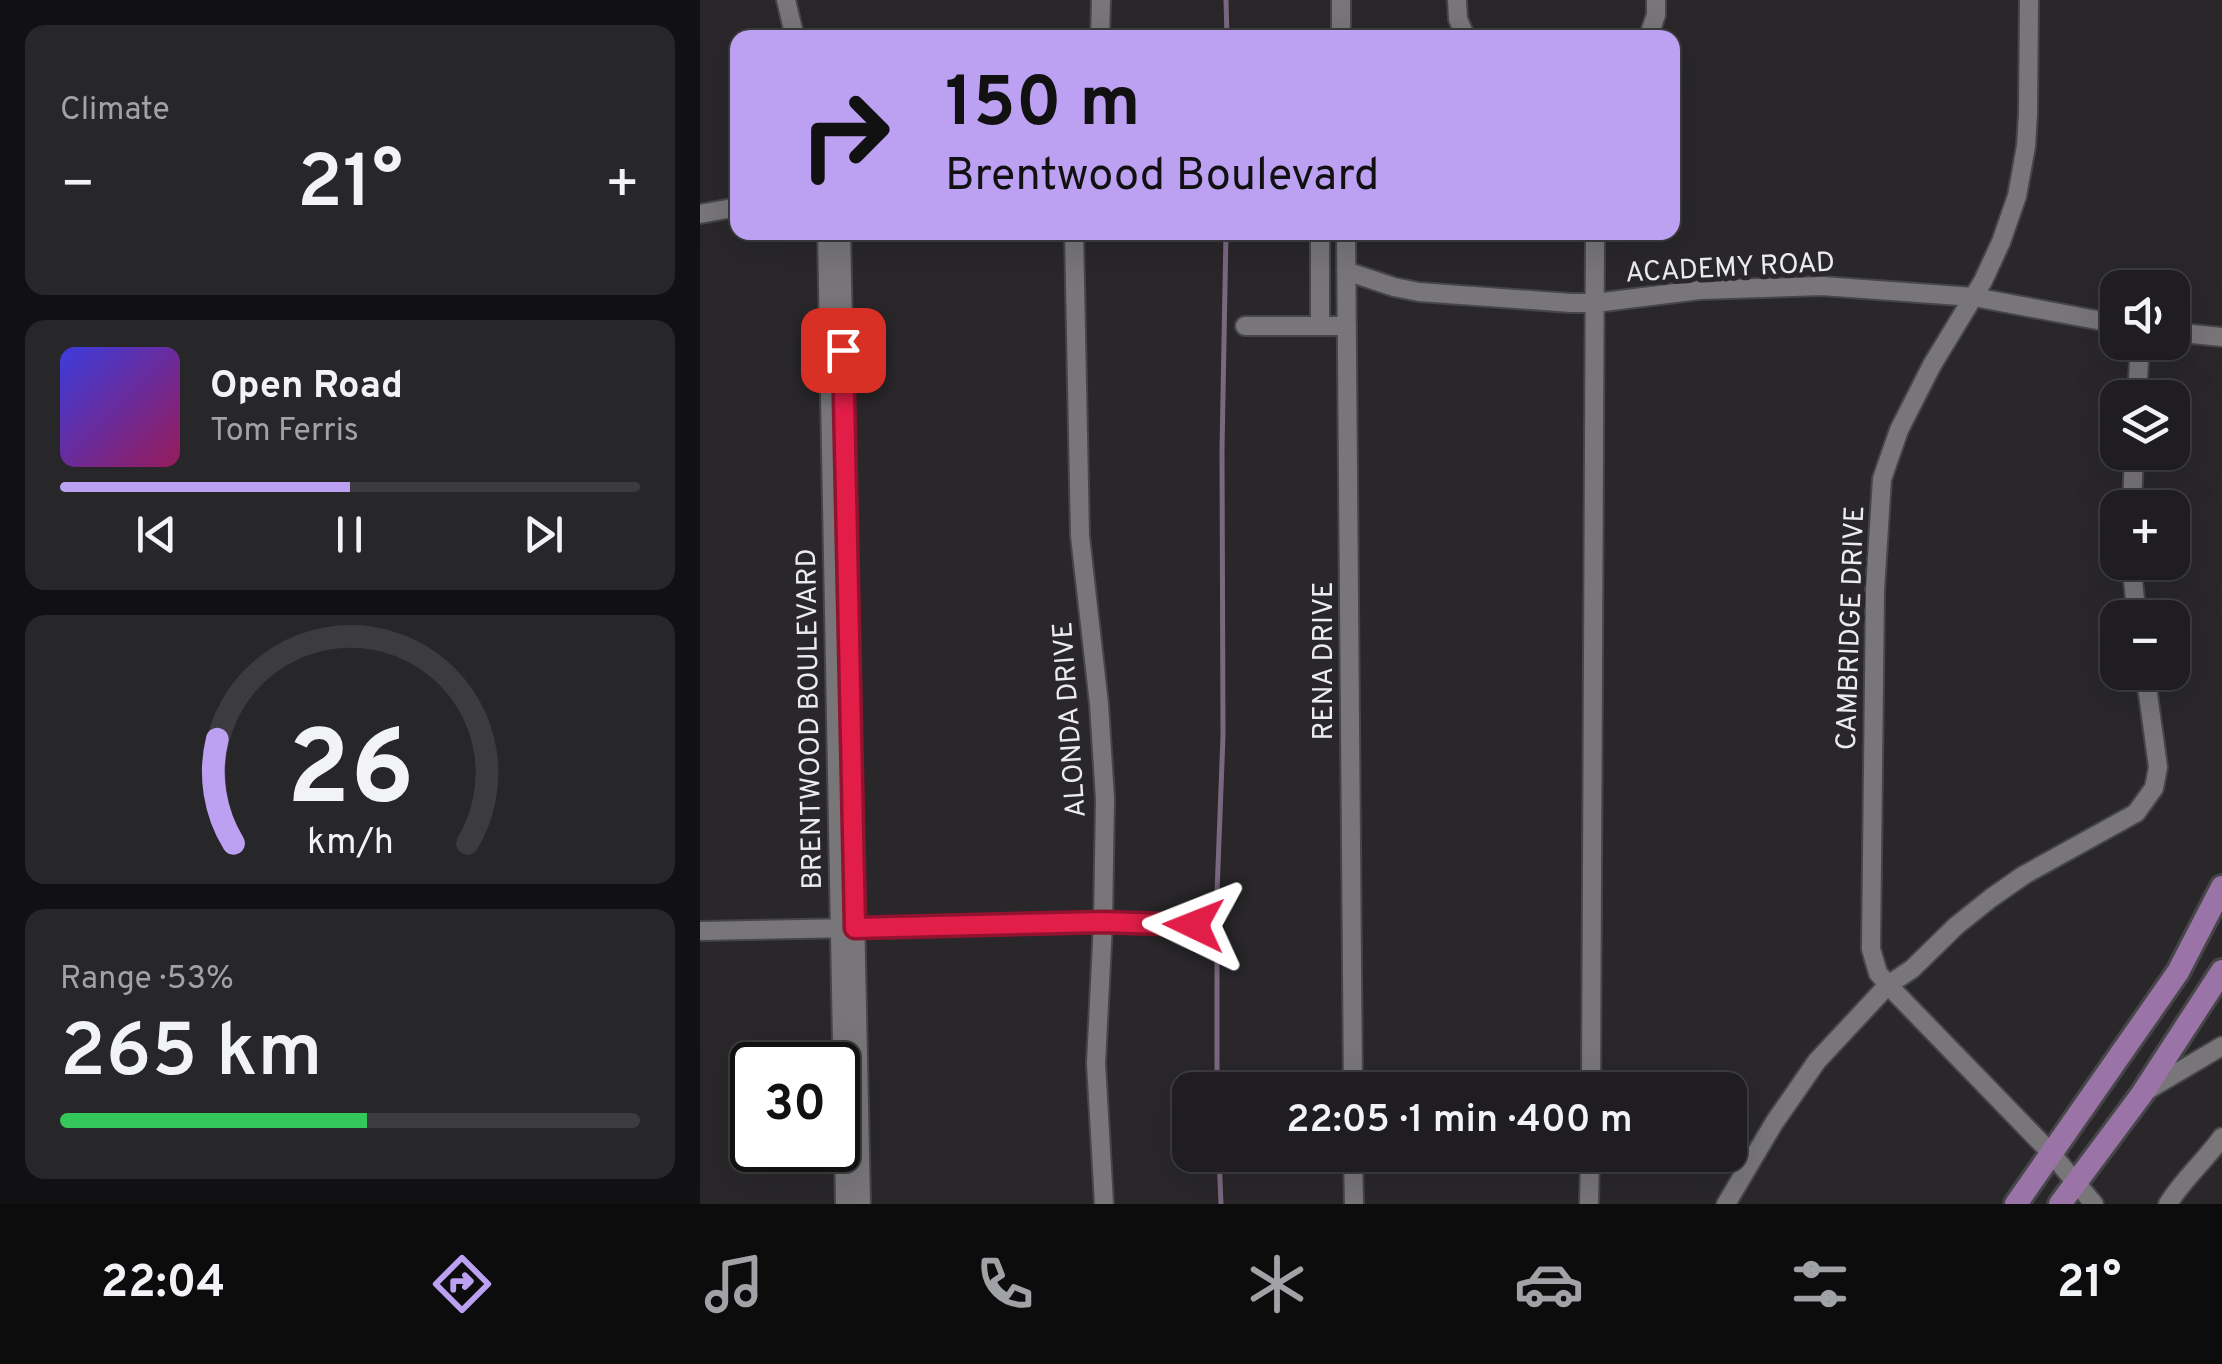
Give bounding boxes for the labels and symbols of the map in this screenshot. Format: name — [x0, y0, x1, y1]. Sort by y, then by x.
street label: ACADEMY ROAD — [1624, 246, 1836, 292]
pin — [801, 308, 886, 393]
street label: CAMBRIDGE DRIVE — [1830, 505, 1874, 751]
street label: BRENTWOOD BOULEVARD — [790, 548, 832, 890]
street label: RENA DRIVE — [1307, 582, 1343, 740]
street label: ALONDA DRIVE — [1046, 621, 1096, 819]
position arrow — [1142, 873, 1246, 977]
speed limit sign: 30 — [730, 1042, 860, 1172]

